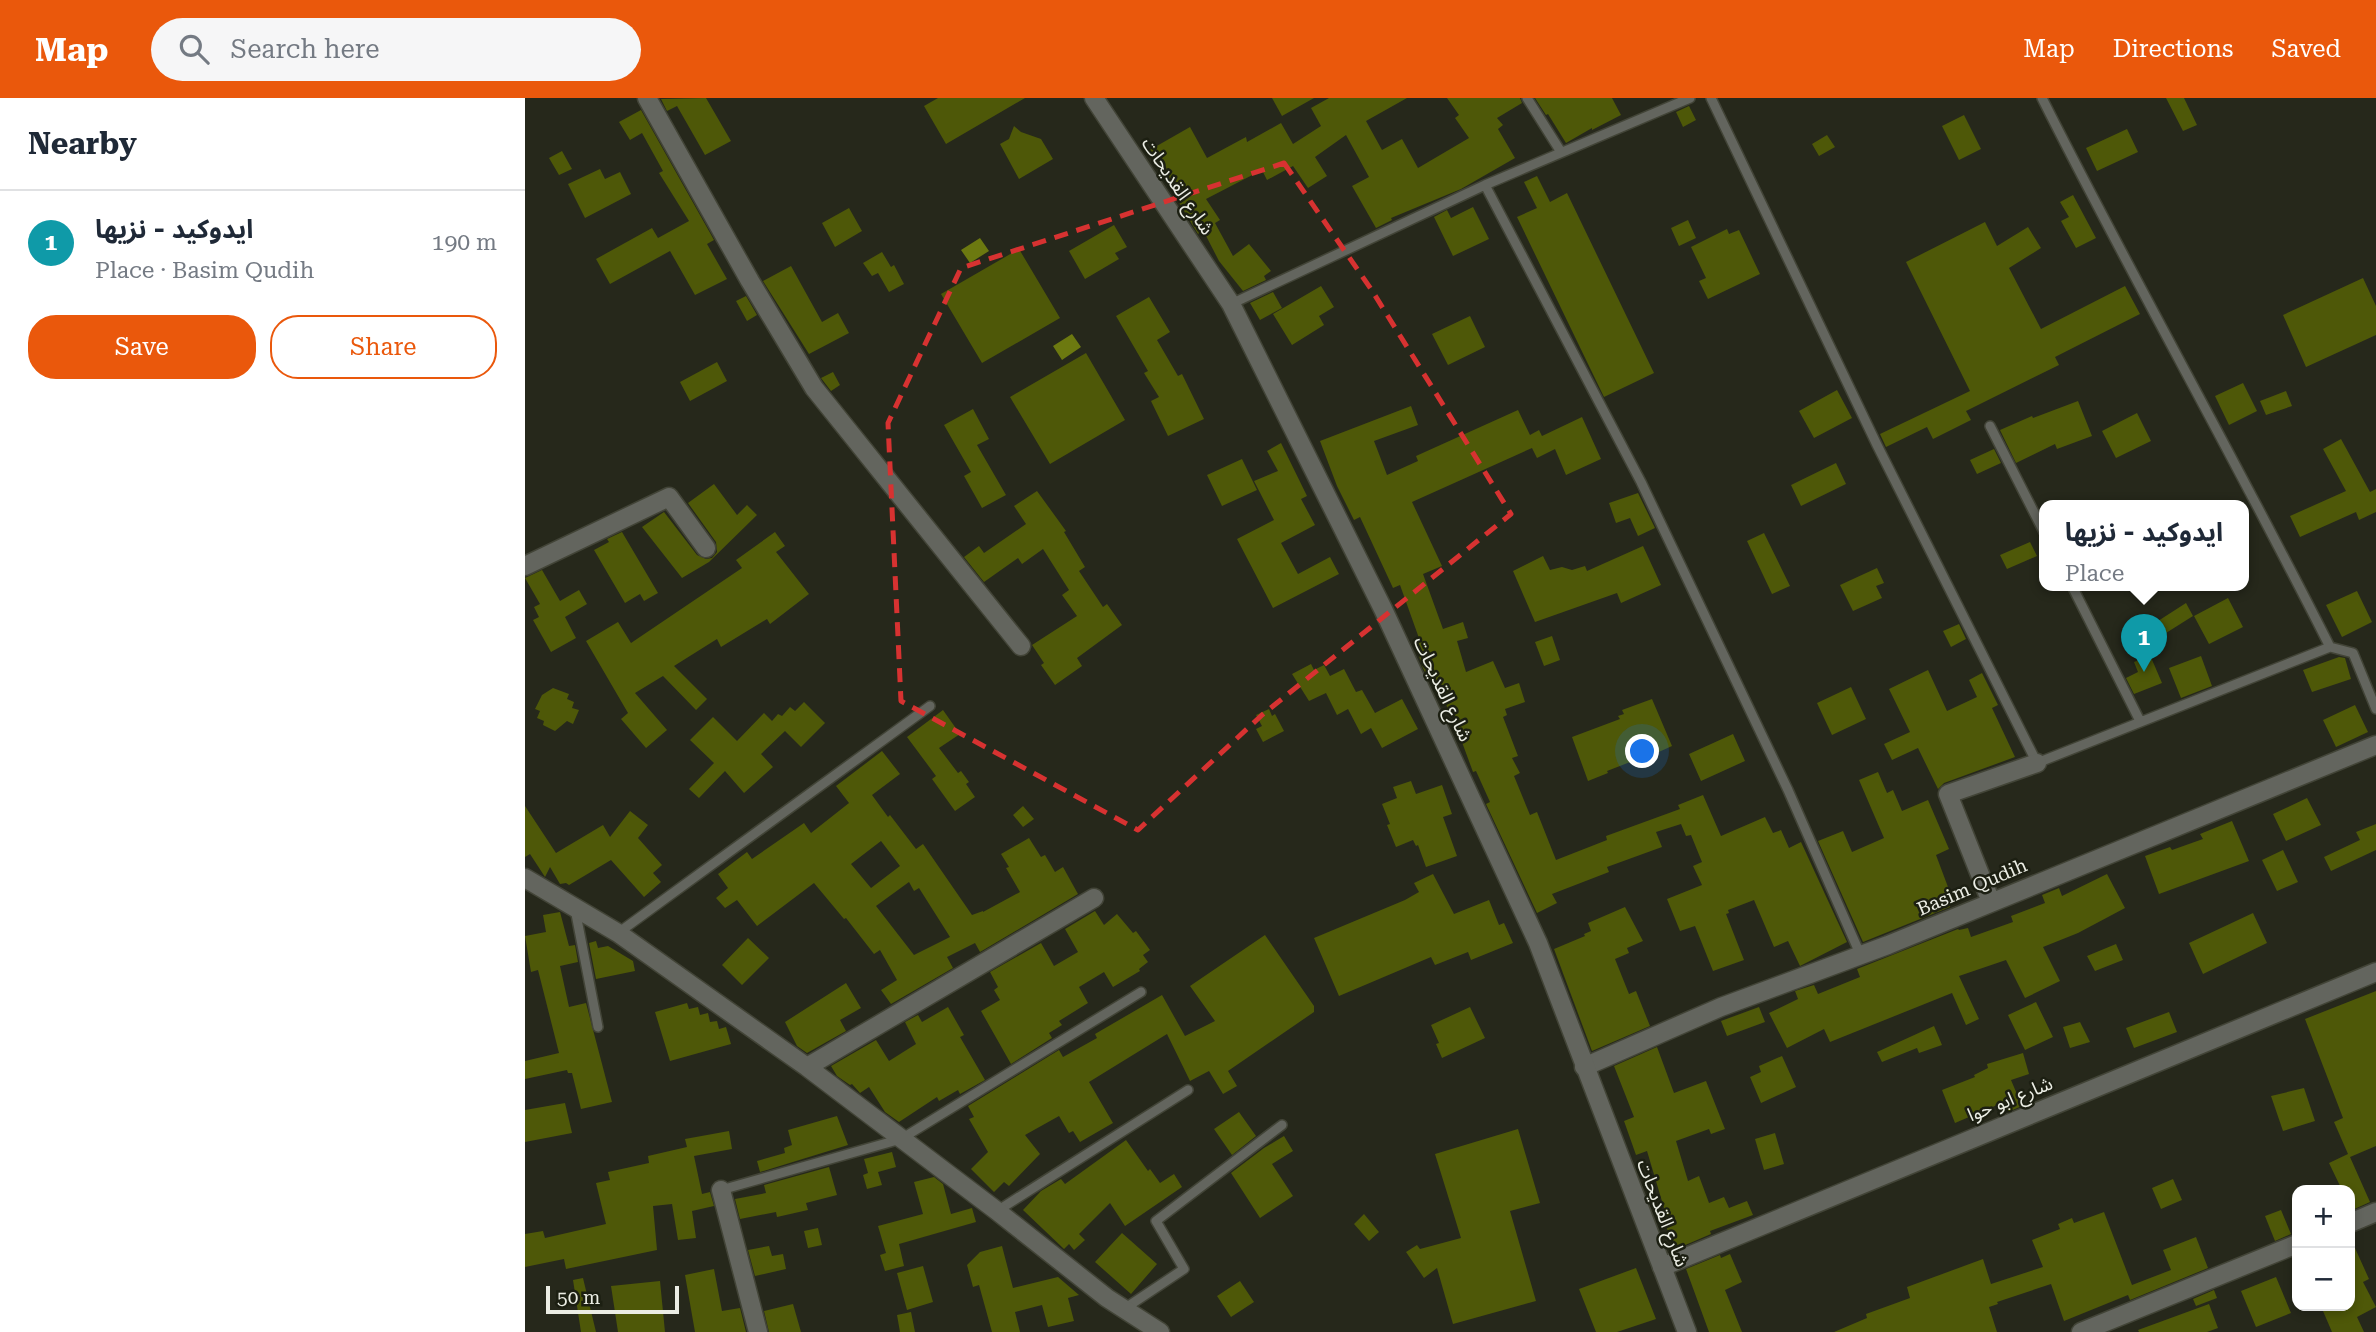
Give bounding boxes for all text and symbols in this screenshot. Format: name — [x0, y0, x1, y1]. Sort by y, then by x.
search box — [151, 18, 641, 81]
text: Map — [35, 30, 109, 69]
icon: search — [175, 30, 213, 68]
text: Search here — [231, 34, 380, 64]
text: Map — [2023, 35, 2075, 63]
text: Directions — [2113, 35, 2233, 63]
text: Saved — [2271, 35, 2341, 63]
text: Nearby — [28, 126, 137, 161]
street label: شارع القديحات — [1135, 133, 1219, 240]
text: ايدوكيد - نزيها — [95, 214, 253, 244]
text: 1 — [45, 229, 57, 256]
text: 190 m — [432, 229, 497, 256]
text: Place · Basim Qudih — [95, 257, 314, 284]
button: Save — [28, 315, 256, 379]
button: Share — [270, 315, 497, 379]
popup — [2039, 500, 2249, 591]
text: ايدوكيد - نزيها — [2065, 517, 2223, 547]
text: Place — [2065, 560, 2124, 587]
pin: 1 — [2121, 614, 2167, 672]
street label: شارع القديحات — [1407, 633, 1477, 746]
your location — [1625, 734, 1659, 768]
street label: Basim Qudih — [1913, 853, 2031, 921]
street label: شارع ابو حوا — [1964, 1071, 2057, 1128]
street label: شارع القديحات — [1630, 1156, 1694, 1271]
map controls — [2292, 1185, 2355, 1311]
button: + — [2292, 1185, 2355, 1248]
button: − — [2292, 1248, 2355, 1311]
scale bar — [546, 1283, 679, 1315]
text: 50 m — [557, 1286, 600, 1309]

